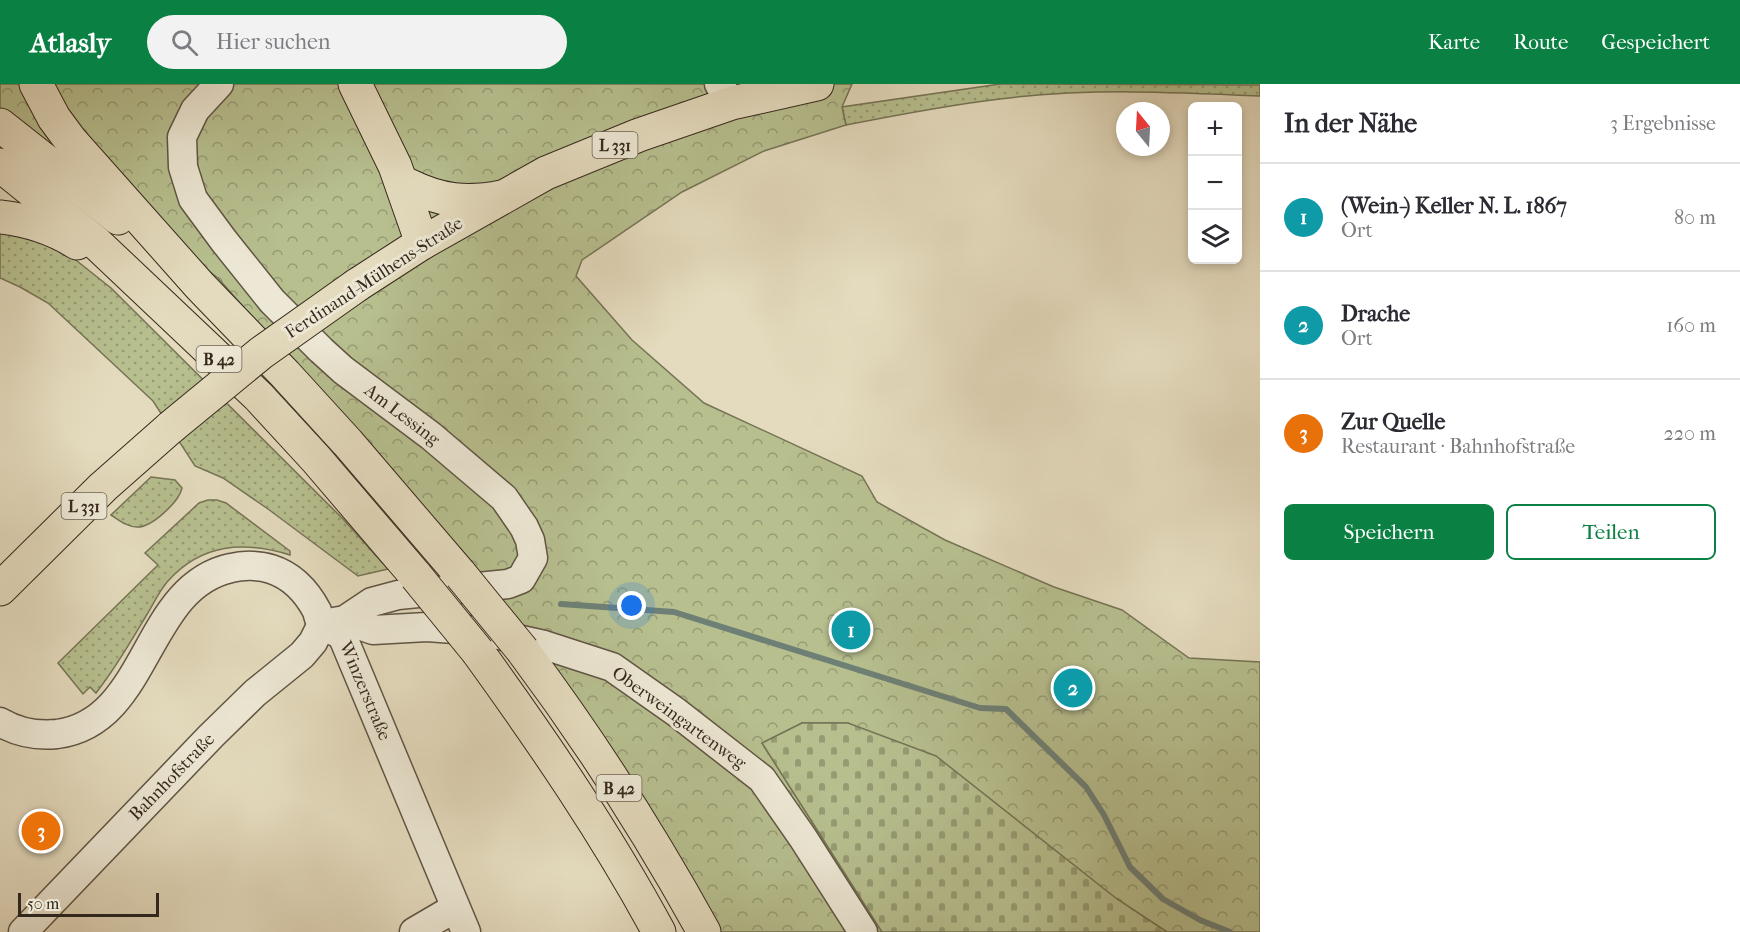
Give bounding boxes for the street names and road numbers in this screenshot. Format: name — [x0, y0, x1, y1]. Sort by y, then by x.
road number: L 331 — [592, 132, 638, 158]
street label: Ferdinand-Mülhens-Straße — [281, 213, 467, 343]
road number: B 42 — [196, 346, 242, 372]
street label: Am Lessing — [359, 379, 444, 450]
road number: L 331 — [62, 493, 106, 519]
street label: Winzerstraße — [334, 637, 395, 744]
street label: Oberweingartenweg — [608, 662, 751, 774]
street label: Bahnhofstraße — [125, 729, 219, 825]
road number: B 42 — [596, 775, 642, 801]

